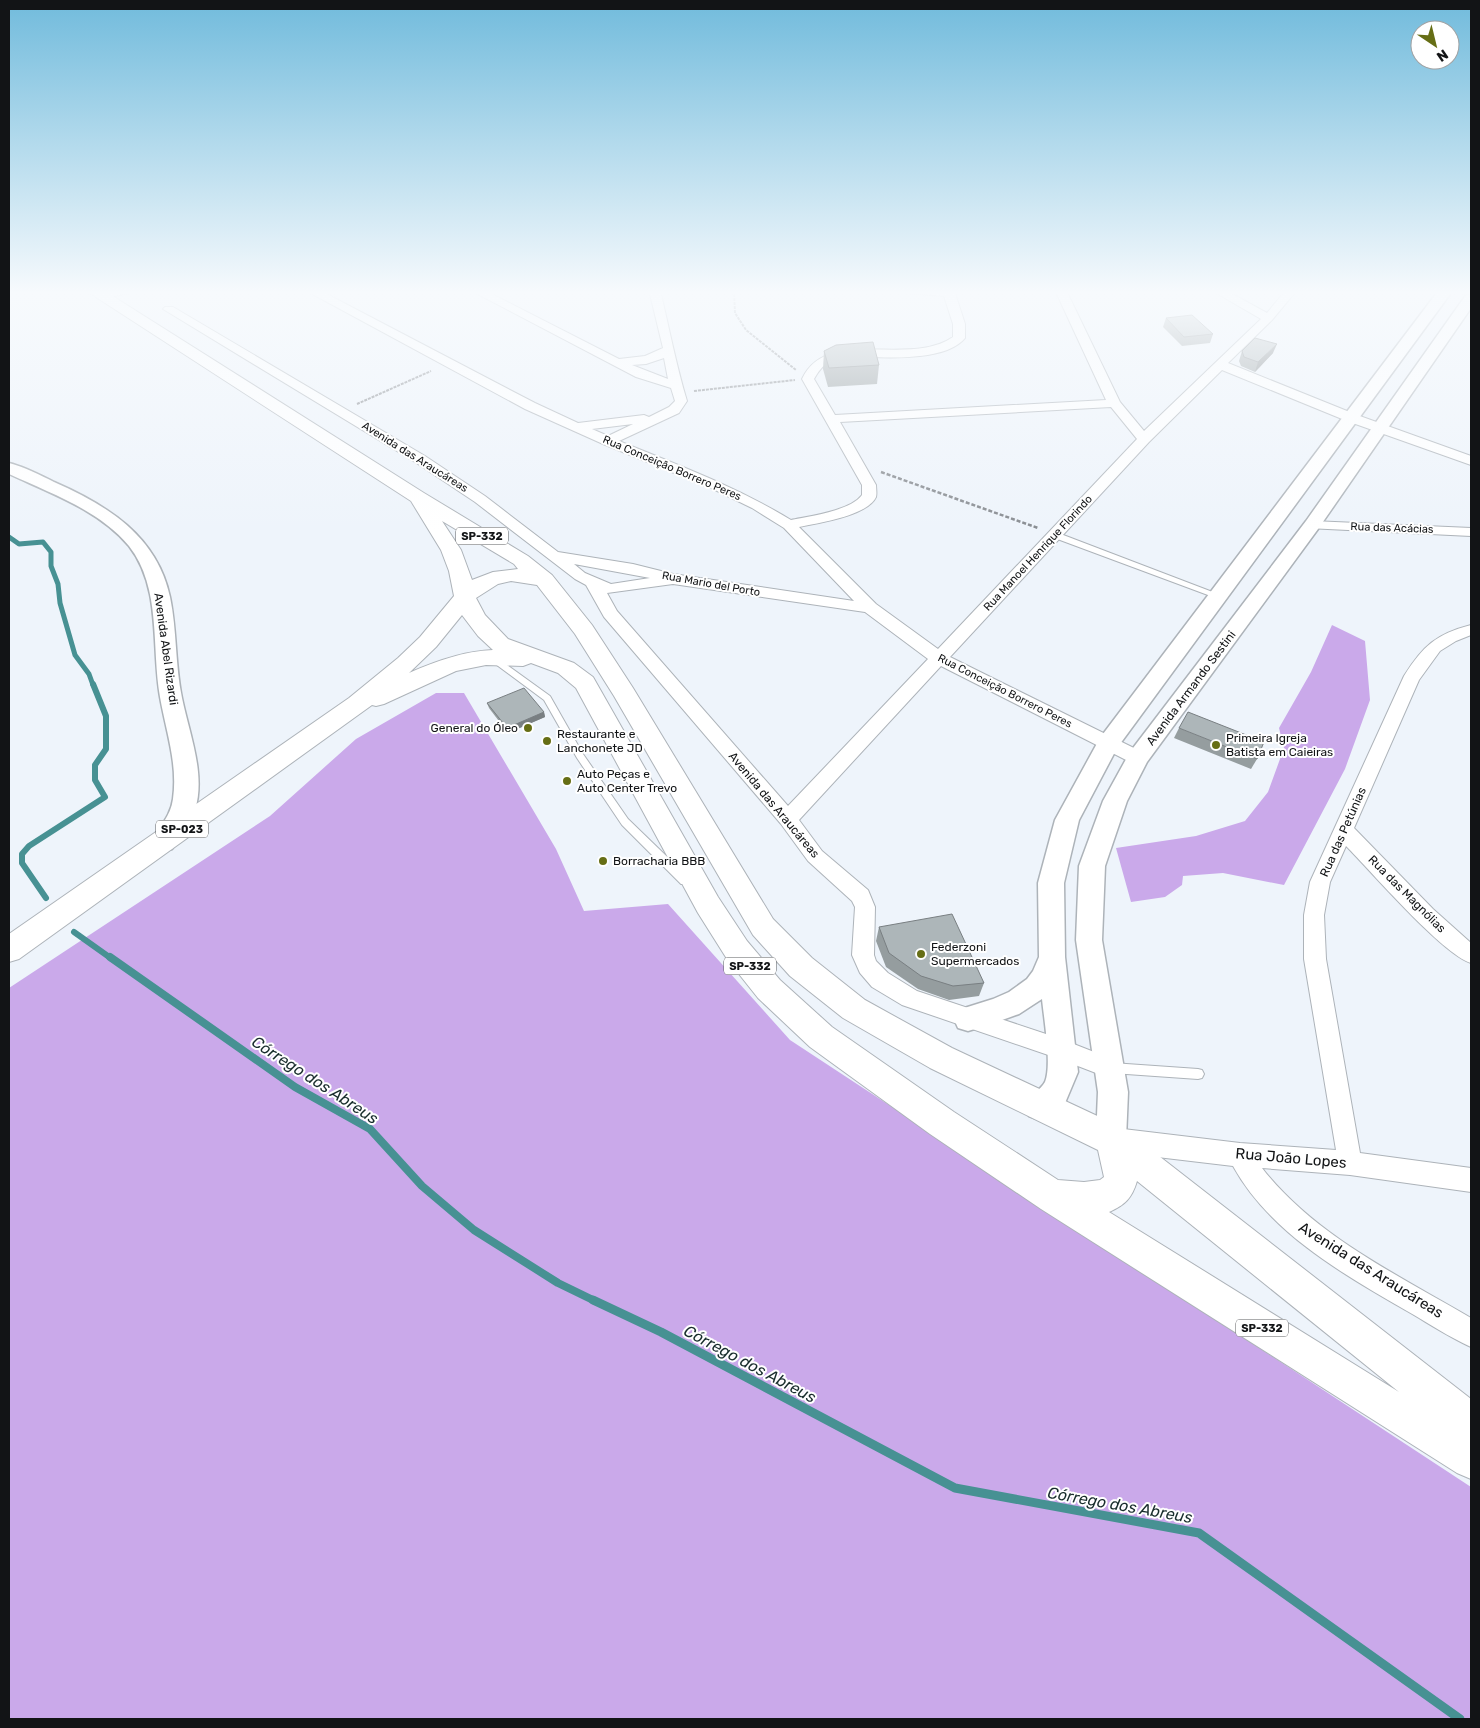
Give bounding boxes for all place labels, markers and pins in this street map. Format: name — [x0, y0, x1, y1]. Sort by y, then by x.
place label: General do Óleo — [431, 721, 518, 735]
marker: General do Óleo — [522, 722, 534, 734]
place label: Restaurante e Lanchonete JD — [557, 727, 643, 755]
place label: Primeira Igreja Batista em Caieiras — [1226, 731, 1333, 759]
marker: Restaurante e Lanchonete JD — [541, 735, 553, 747]
marker: Primeira Igreja Batista em Caieiras — [1210, 739, 1222, 751]
place label: Auto Peças e Auto Center Trevo — [577, 767, 677, 795]
marker: Auto Peças e Auto Center Trevo — [561, 775, 573, 787]
place label: Borracharia BBB — [613, 854, 705, 868]
marker: Borracharia BBB — [597, 855, 609, 867]
place label: Federzoni Supermercados — [931, 940, 1019, 968]
marker: Federzoni Supermercados — [915, 948, 927, 960]

